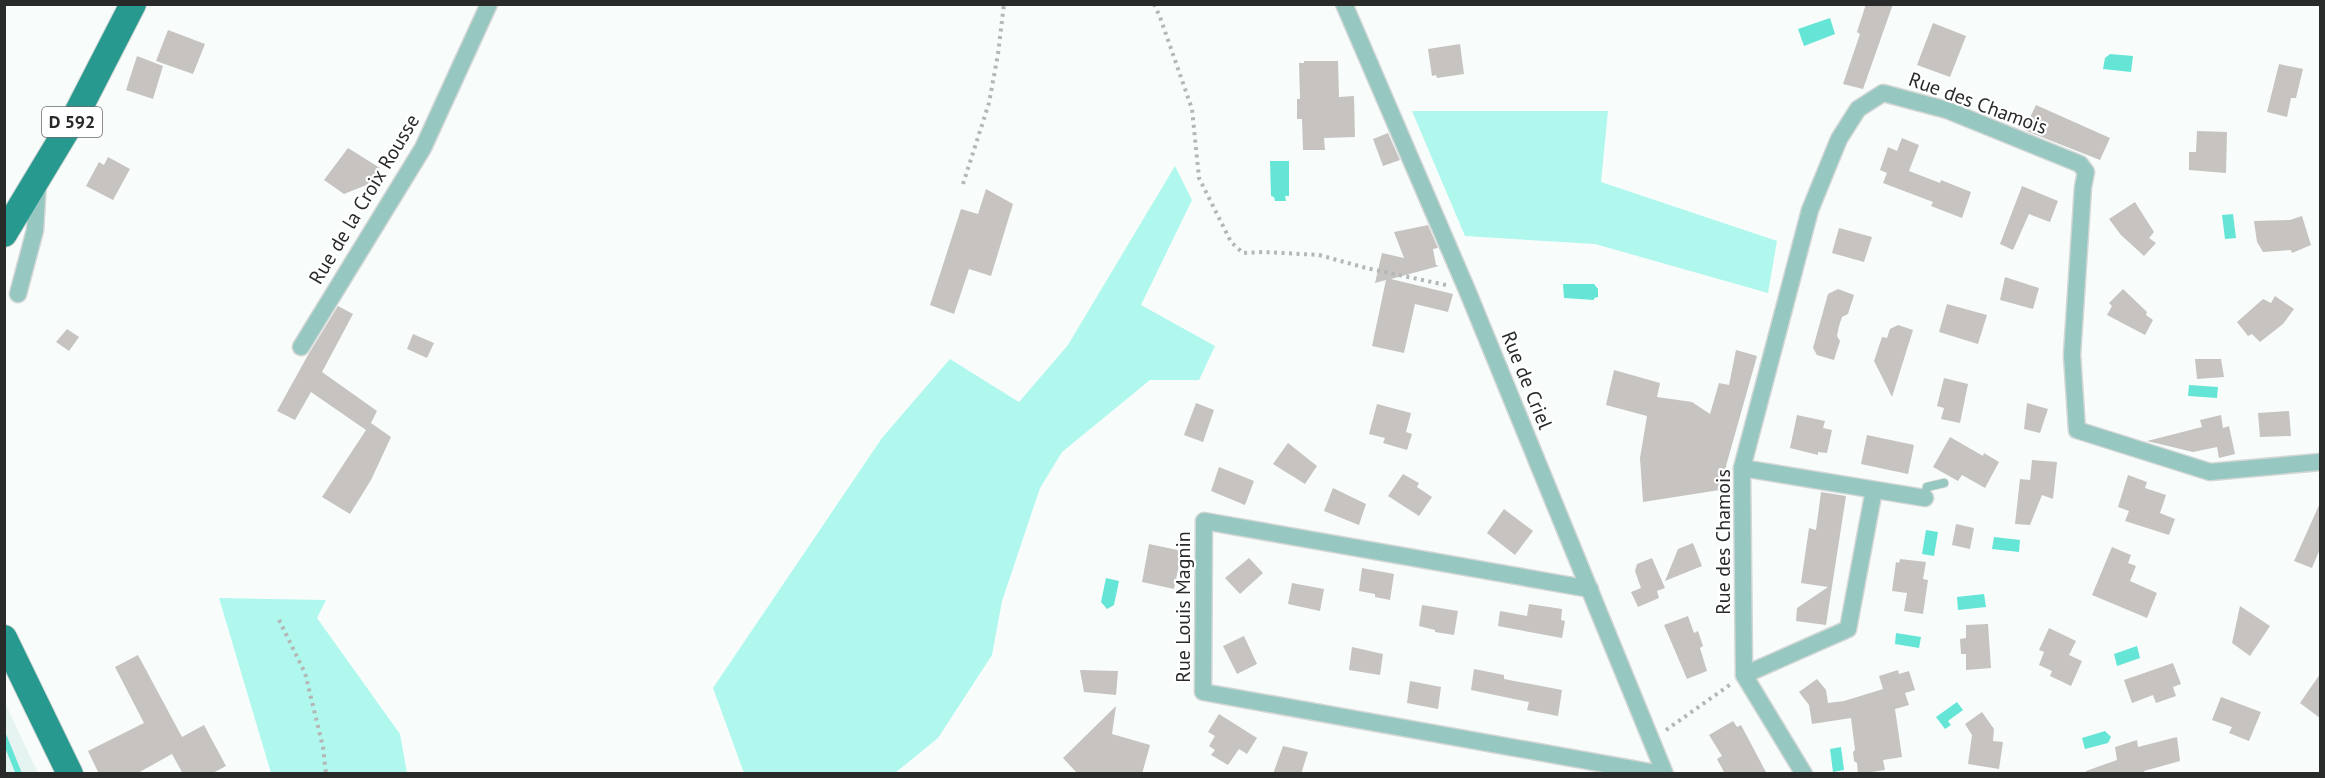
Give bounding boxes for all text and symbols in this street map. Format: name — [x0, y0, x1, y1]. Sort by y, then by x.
street label: Rue des Chamois — [1905, 66, 2051, 140]
road number: D 592 — [42, 107, 102, 137]
street label: Rue de la Croix Rousse — [303, 109, 425, 289]
street label: Rue de Criel — [1496, 327, 1558, 433]
street label: Rue des Chamois — [1710, 469, 1736, 615]
street label: Rue Louis Magnin — [1170, 531, 1196, 683]

